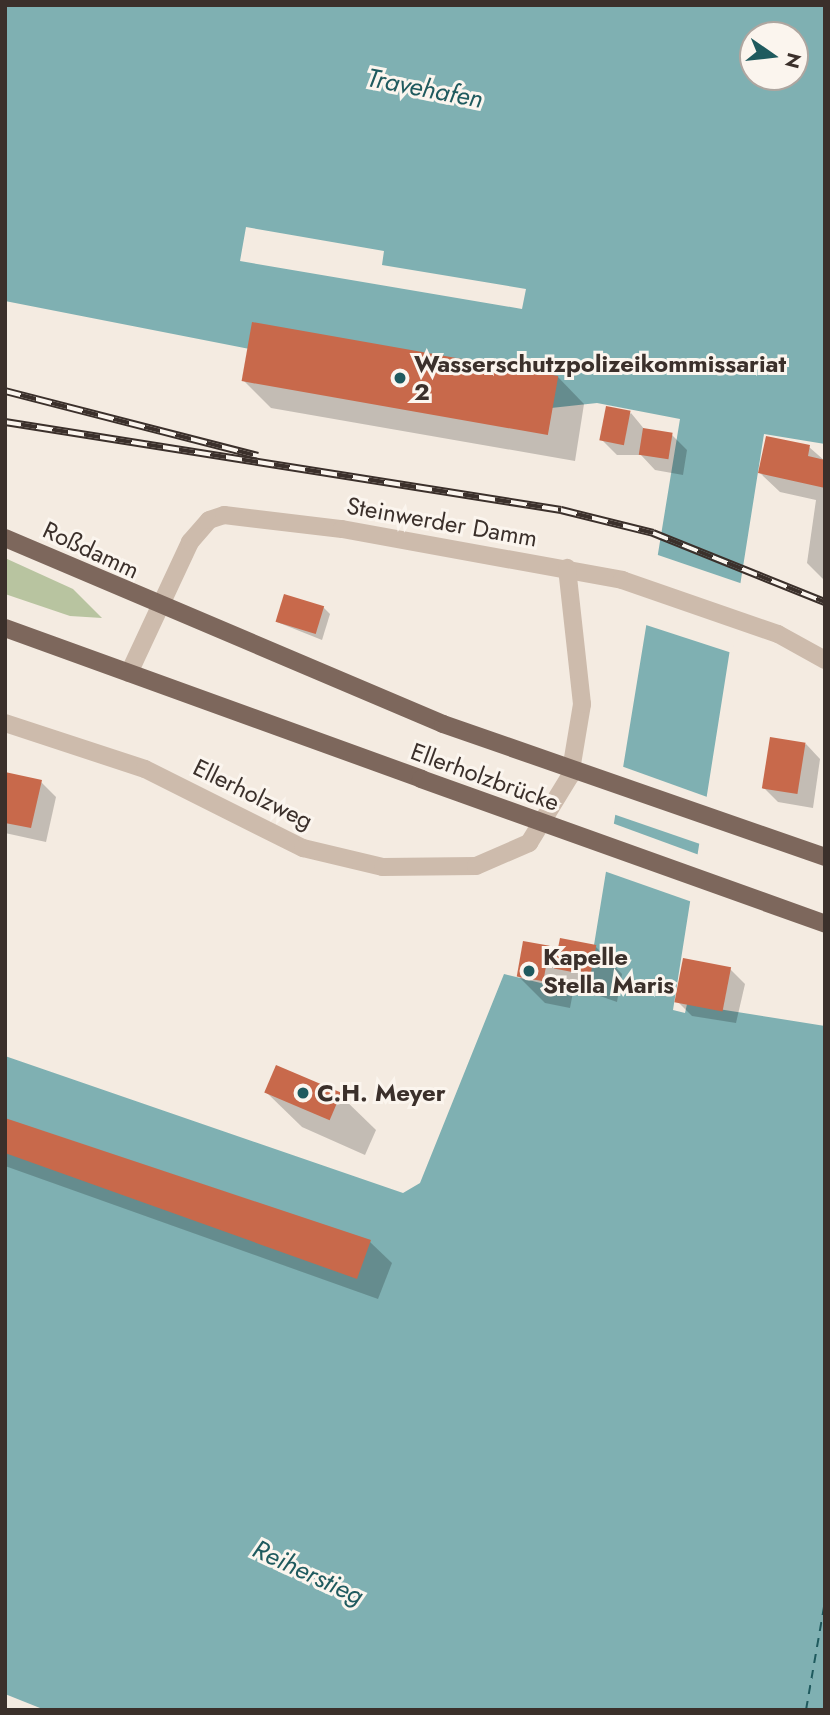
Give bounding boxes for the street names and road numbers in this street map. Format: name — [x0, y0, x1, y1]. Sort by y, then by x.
street label: Steinwerder Damm — [344, 491, 540, 553]
street label: Roßdamm — [38, 515, 144, 585]
street label: Ellerholzbrücke — [407, 737, 563, 817]
street label: Ellerholzweg — [189, 753, 317, 835]

